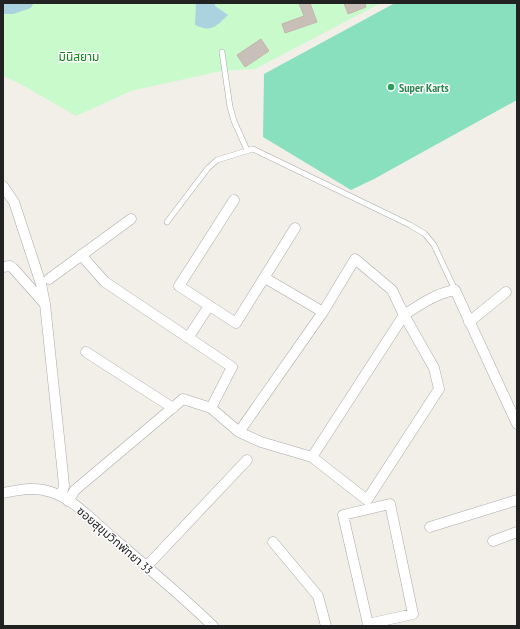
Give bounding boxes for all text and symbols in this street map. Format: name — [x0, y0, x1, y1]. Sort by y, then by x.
park label: มินิสยาม — [59, 49, 99, 64]
place label: Super Karts — [399, 80, 449, 95]
marker: Super Karts — [386, 82, 396, 92]
street label: ซอยสุขุมวิทพัทยา 33 — [74, 503, 156, 577]

